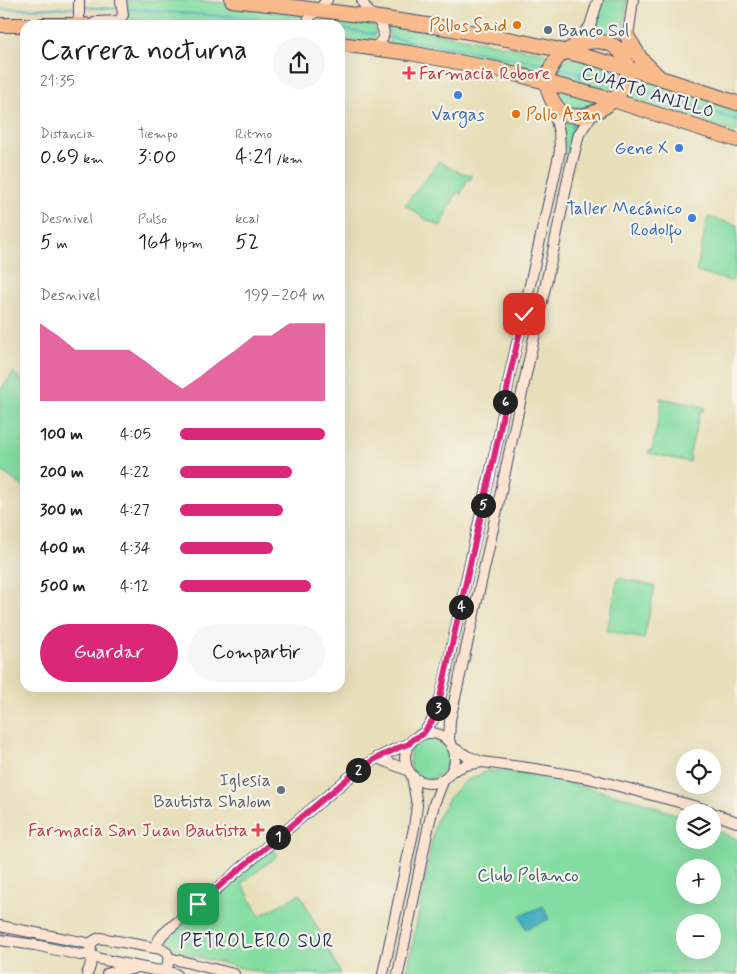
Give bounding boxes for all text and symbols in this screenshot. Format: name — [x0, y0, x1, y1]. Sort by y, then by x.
place label: Pollos Said — [429, 14, 507, 38]
marker: Pollos Said — [511, 19, 523, 31]
place label: Banco Sol — [558, 19, 629, 43]
marker: Banco Sol — [542, 24, 554, 36]
text: Carrera nocturna — [40, 33, 248, 70]
button: share — [273, 37, 325, 89]
street label: CUARTO ANILLO — [579, 61, 717, 125]
place label: Farmacia Robore — [419, 62, 550, 86]
marker: Farmacia Robore — [403, 67, 415, 79]
text: 21:35 — [40, 71, 75, 92]
marker: Vargas — [452, 89, 464, 101]
place label: Vargas — [431, 103, 485, 128]
place label: Pollo Asan — [526, 103, 601, 127]
marker: Pollo Asan — [510, 108, 522, 120]
text: Distancia — [40, 125, 95, 143]
text: Tiempo — [138, 125, 178, 143]
text: Ritmo — [235, 125, 272, 143]
place label: Gene X — [614, 137, 669, 161]
marker: Gene X — [673, 142, 685, 154]
text: 0.69 — [40, 143, 79, 171]
text: 3:00 — [138, 143, 177, 171]
text: 4:21 — [235, 143, 272, 171]
text: km — [79, 150, 104, 168]
text: /km — [272, 150, 303, 168]
place label: Taller Mecánico Rodolfo — [566, 197, 682, 244]
text: Desnivel — [40, 210, 93, 228]
text: Pulso — [138, 210, 167, 228]
text: kcal — [235, 210, 259, 228]
marker: Taller Mecánico Rodolfo — [686, 212, 698, 224]
text: 5 — [40, 228, 53, 256]
text: 164 — [138, 228, 171, 256]
text: 52 — [235, 228, 259, 256]
text: m — [53, 235, 68, 253]
text: bpm — [171, 235, 203, 253]
text: Desnivel — [40, 285, 100, 306]
text: 199–204 m — [244, 285, 325, 306]
pin — [503, 293, 545, 335]
icon: check — [510, 300, 538, 328]
pin: 6 — [492, 390, 518, 414]
text: 6 — [502, 393, 509, 411]
text: 100 m — [40, 424, 83, 445]
text: 4:05 — [120, 424, 151, 445]
text: 200 m — [40, 462, 84, 483]
text: 4:22 — [120, 462, 150, 483]
pin: 5 — [470, 492, 496, 518]
text: 5 — [479, 496, 488, 514]
text: 300 m — [40, 500, 83, 521]
text: 4:27 — [120, 500, 149, 521]
text: 400 m — [40, 538, 85, 559]
text: 4:34 — [120, 538, 151, 559]
text: 500 m — [40, 576, 85, 597]
text: 4:12 — [120, 576, 149, 597]
pin: 4 — [448, 594, 474, 620]
text: 4 — [457, 598, 466, 616]
button: Guardar — [40, 624, 178, 682]
button: Compartir — [188, 624, 325, 682]
pin: 3 — [426, 696, 450, 720]
text: 3 — [435, 699, 442, 717]
map controls — [676, 749, 721, 959]
button: locate — [676, 749, 721, 794]
pin: 2 — [346, 758, 370, 782]
text: 2 — [355, 761, 362, 779]
place label: Iglesia Bautista Shalom — [153, 769, 271, 814]
marker: Iglesia Bautista Shalom — [275, 784, 287, 796]
button: layers — [676, 804, 721, 849]
place label: Farmacia San Juan Bautista — [28, 819, 248, 843]
marker: Farmacia San Juan Bautista — [252, 824, 264, 836]
pin: 1 — [266, 824, 290, 850]
text: 1 — [275, 828, 282, 846]
button: + — [676, 859, 721, 904]
park label: Club Polanco — [477, 864, 579, 888]
pin — [177, 883, 219, 925]
icon: arrive — [184, 890, 212, 918]
button: − — [676, 914, 721, 959]
district label: PETROLERO SUR — [179, 929, 335, 954]

